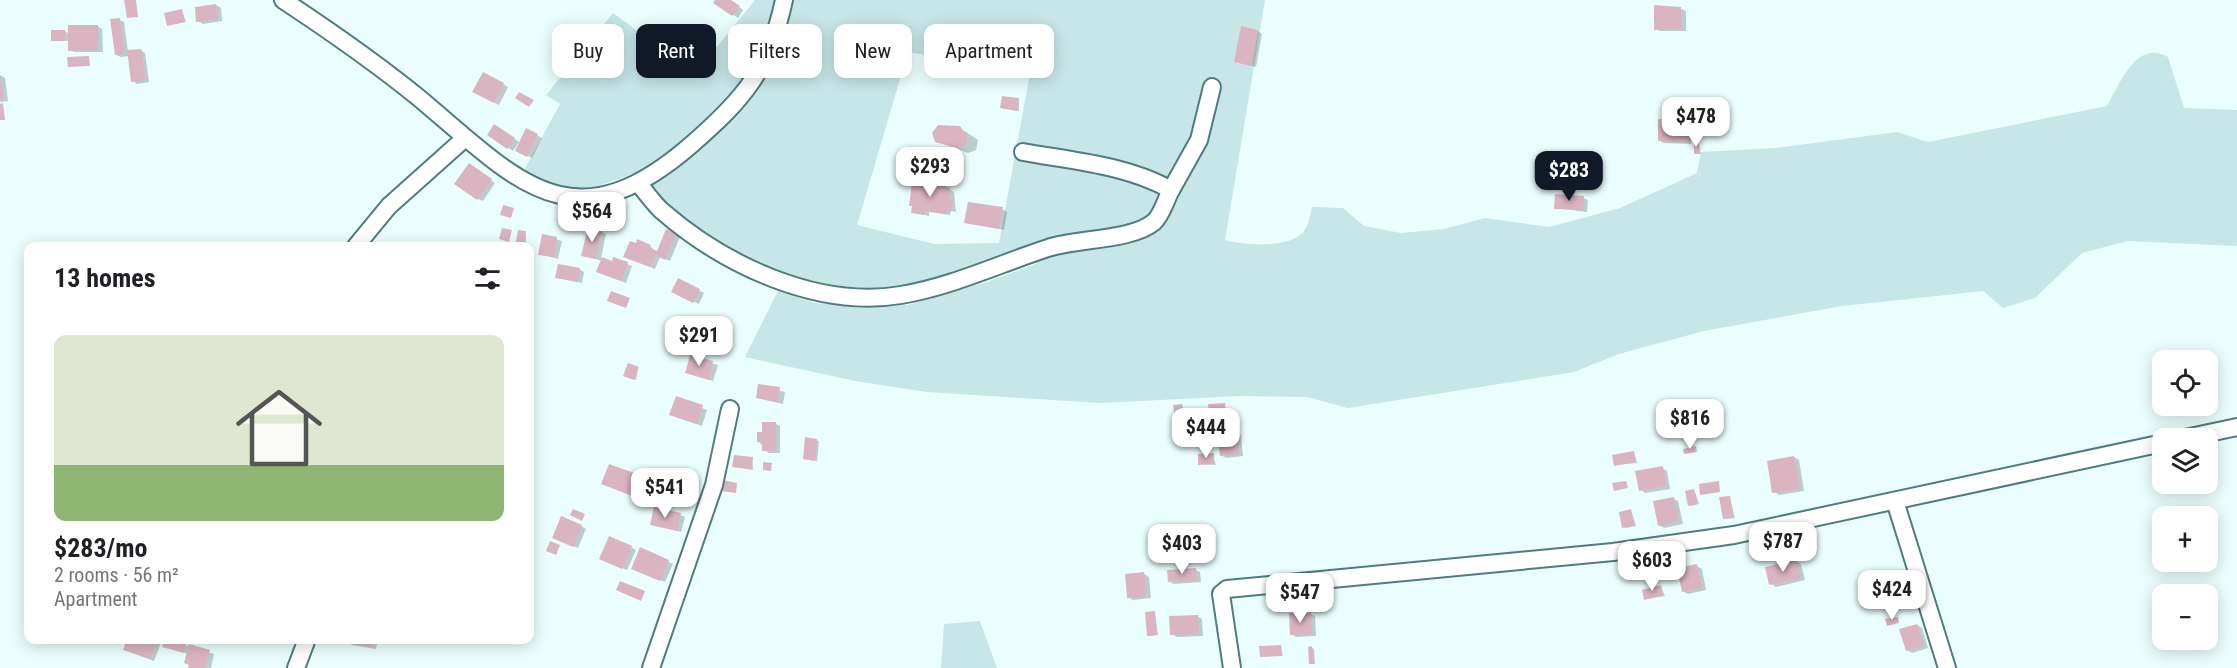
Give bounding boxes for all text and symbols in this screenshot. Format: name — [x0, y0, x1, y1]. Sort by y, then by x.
chip: Buy — [552, 24, 624, 78]
chip: Rent — [636, 24, 716, 78]
chip: Filters — [728, 24, 822, 78]
chip: New — [834, 24, 912, 78]
chip: Apartment — [924, 24, 1054, 78]
pin: $478 — [1660, 97, 1732, 148]
text: $478 — [1676, 104, 1716, 128]
pin: $293 — [894, 147, 966, 198]
pin: $283 — [1533, 151, 1605, 202]
text: $293 — [910, 154, 950, 178]
text: $283 — [1549, 158, 1589, 182]
pin: $564 — [556, 192, 628, 243]
text: $564 — [572, 199, 612, 223]
icon: filters — [471, 262, 504, 295]
text: 13 homes — [54, 263, 156, 293]
pin: $291 — [663, 316, 735, 367]
text: $291 — [679, 323, 719, 347]
map controls — [2152, 350, 2218, 650]
button: locate — [2152, 350, 2218, 416]
icon: home — [225, 374, 333, 482]
pin: $816 — [1654, 399, 1726, 450]
text: $816 — [1670, 406, 1710, 430]
pin: $444 — [1170, 408, 1242, 459]
text: $444 — [1186, 415, 1226, 439]
button: layers — [2152, 428, 2218, 494]
pin: $541 — [629, 468, 701, 519]
text: $541 — [645, 475, 685, 499]
button: + — [2152, 506, 2218, 572]
pin: $787 — [1747, 522, 1819, 573]
pin: $403 — [1146, 524, 1218, 575]
text: $787 — [1763, 529, 1803, 553]
text: $403 — [1162, 531, 1202, 555]
text: $283/mo — [54, 533, 147, 563]
pin: $603 — [1616, 541, 1688, 592]
text: $603 — [1632, 548, 1672, 572]
text: 2 rooms · 56 m² — [54, 563, 179, 587]
pin: $424 — [1856, 570, 1928, 621]
pin: $547 — [1264, 573, 1336, 624]
text: $424 — [1872, 577, 1912, 601]
text: $547 — [1280, 580, 1320, 604]
button: − — [2152, 584, 2218, 650]
text: Apartment — [54, 587, 138, 611]

